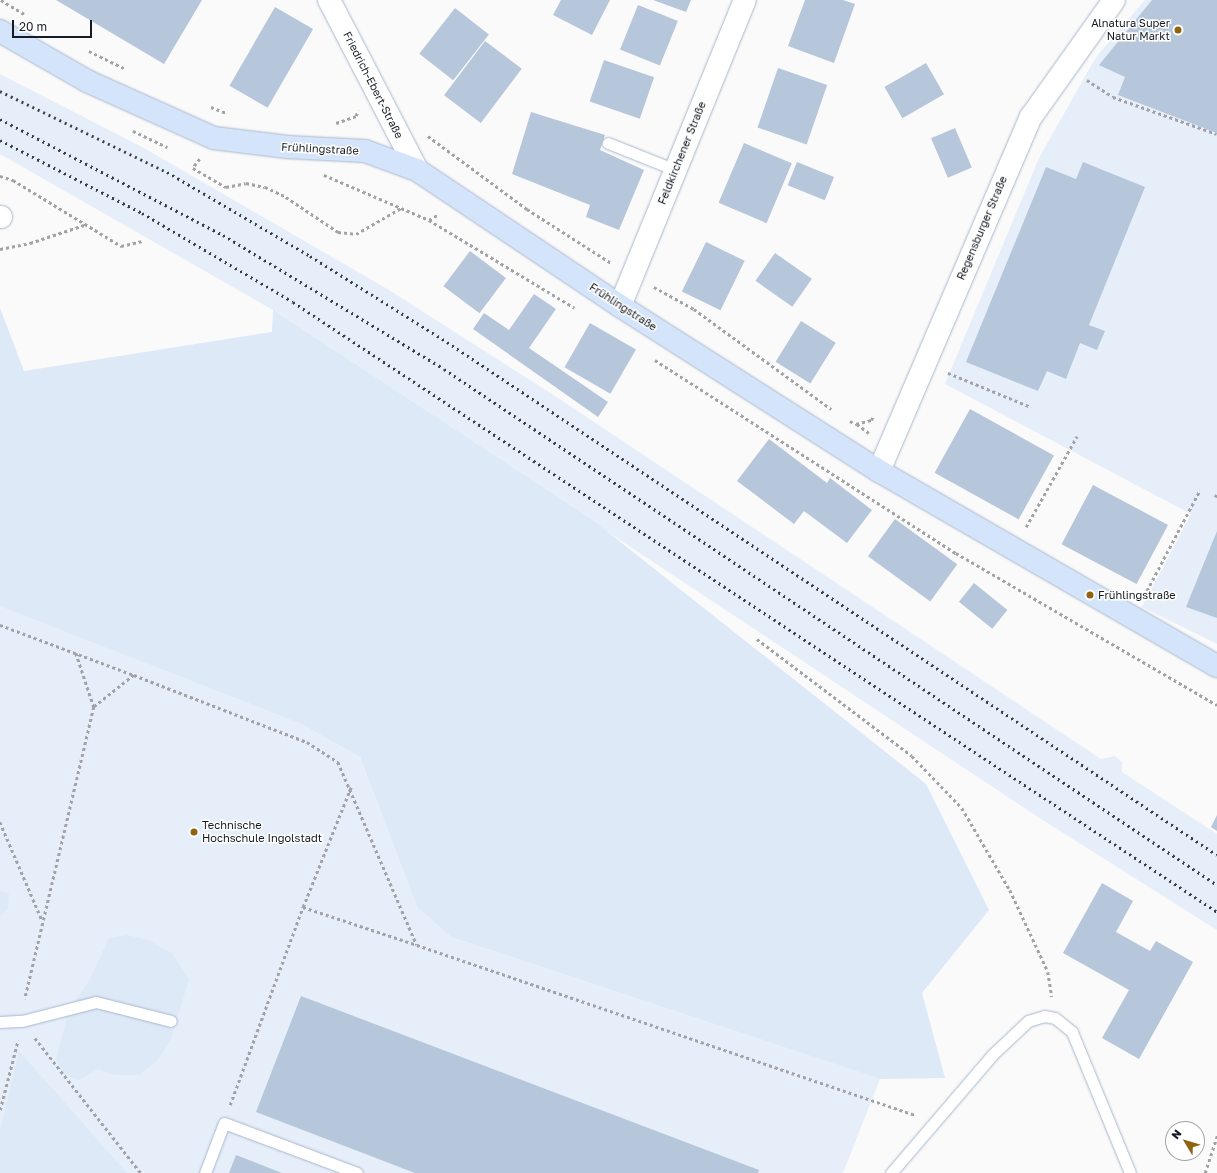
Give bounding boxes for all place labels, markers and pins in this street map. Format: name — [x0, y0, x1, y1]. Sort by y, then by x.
place label: Alnatura Super Natur Markt — [1091, 17, 1170, 43]
marker: Alnatura Super Natur Markt — [1173, 25, 1183, 35]
place label: Frühlingstraße — [1098, 588, 1176, 602]
marker: Frühlingstraße — [1085, 590, 1095, 600]
place label: Technische Hochschule Ingolstadt — [202, 819, 322, 845]
marker: Technische Hochschule Ingolstadt — [189, 827, 199, 837]

